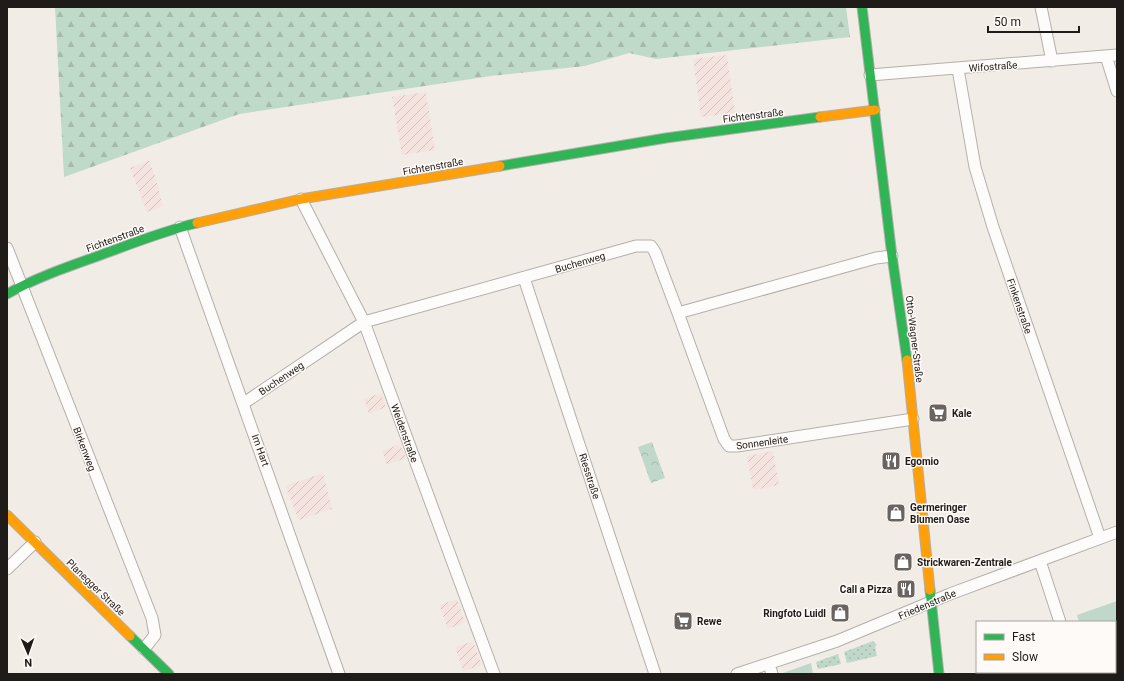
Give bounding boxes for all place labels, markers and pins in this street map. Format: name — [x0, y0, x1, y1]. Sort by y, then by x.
supermarket icon: Kale — [927, 402, 949, 424]
place label: Kale — [952, 408, 972, 419]
restaurant icon: Egomio — [880, 450, 902, 472]
place label: Egomio — [905, 456, 939, 467]
shop icon: Germeringer Blumen Oase — [885, 502, 907, 524]
place label: Germeringer Blumen Oase — [910, 502, 970, 525]
shop icon: Strickwaren-Zentrale — [892, 551, 914, 573]
place label: Strickwaren-Zentrale — [917, 557, 1012, 568]
restaurant icon: Call a Pizza — [895, 578, 917, 600]
place label: Call a Pizza — [840, 584, 893, 595]
shop icon: Ringfoto Luidl — [829, 602, 851, 624]
place label: Ringfoto Luidl — [763, 608, 826, 619]
supermarket icon: Rewe — [672, 610, 694, 632]
place label: Rewe — [697, 616, 722, 627]

